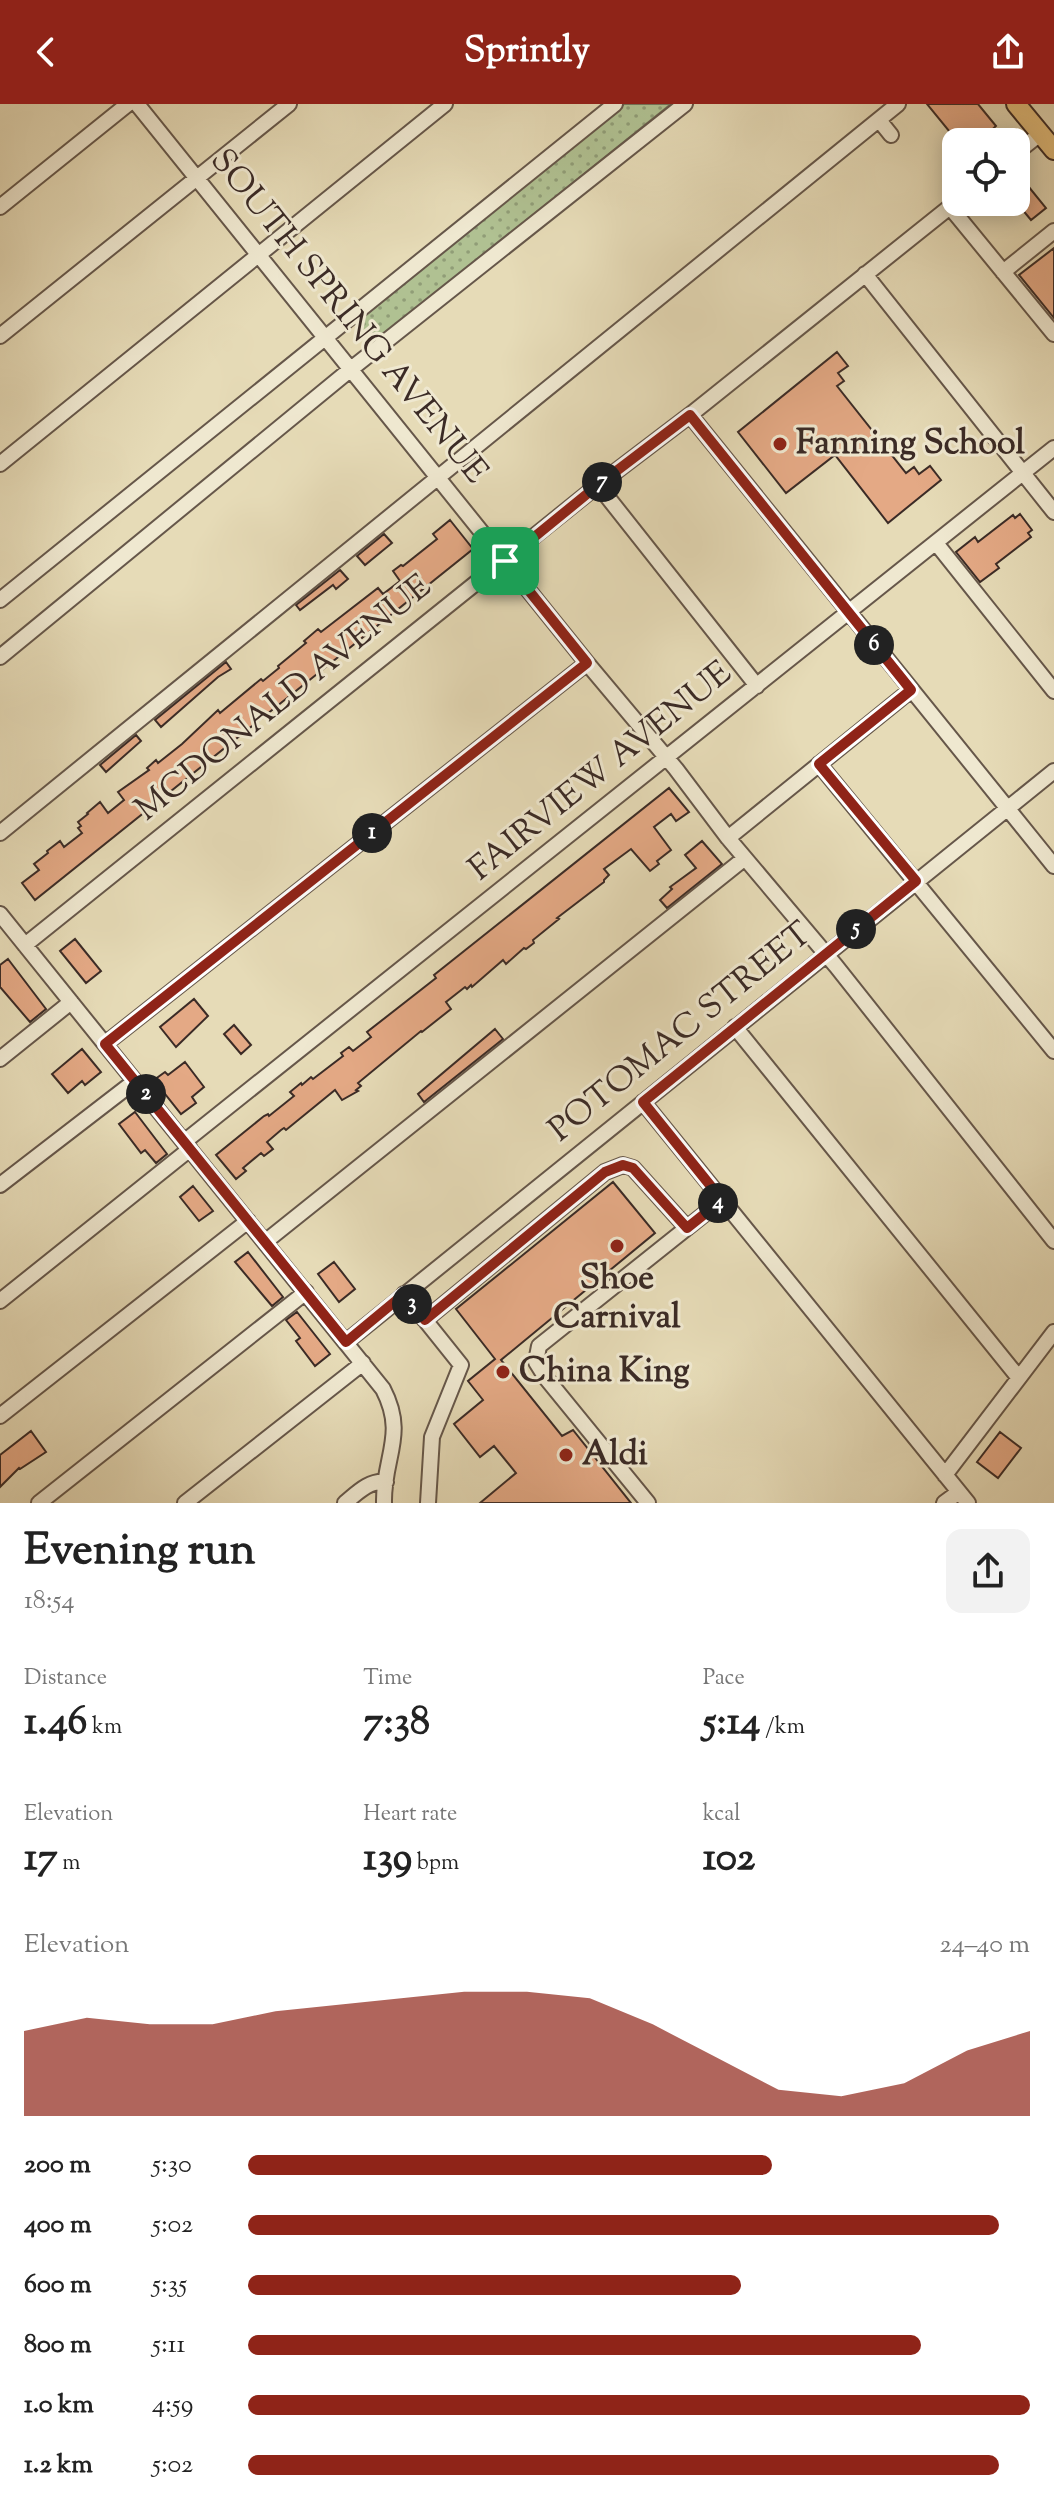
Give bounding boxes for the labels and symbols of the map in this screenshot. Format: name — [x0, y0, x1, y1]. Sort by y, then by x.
street label: SOUTH SPRING AVENUE — [197, 139, 499, 495]
place label: Fanning School — [796, 420, 1026, 469]
marker: Fanning School — [771, 435, 789, 453]
pin: 7 — [582, 462, 622, 502]
pin — [471, 527, 539, 595]
street label: MCDONALD AVENUE — [125, 564, 443, 834]
pin: 6 — [854, 625, 894, 665]
street label: FAIRVIEW AVENUE — [459, 650, 743, 894]
pin: 1 — [352, 813, 392, 853]
pin: 5 — [836, 909, 876, 949]
street label: POTOMAC STREET — [539, 911, 823, 1155]
pin: 2 — [126, 1074, 166, 1114]
pin: 4 — [698, 1183, 738, 1223]
marker: Shoe Carnival — [608, 1237, 626, 1255]
place label: Shoe Carnival — [553, 1255, 681, 1343]
pin: 3 — [392, 1284, 432, 1324]
place label: China King — [519, 1348, 690, 1397]
marker: China King — [494, 1363, 512, 1381]
place label: Aldi — [582, 1431, 648, 1480]
marker: Aldi — [557, 1446, 575, 1464]

